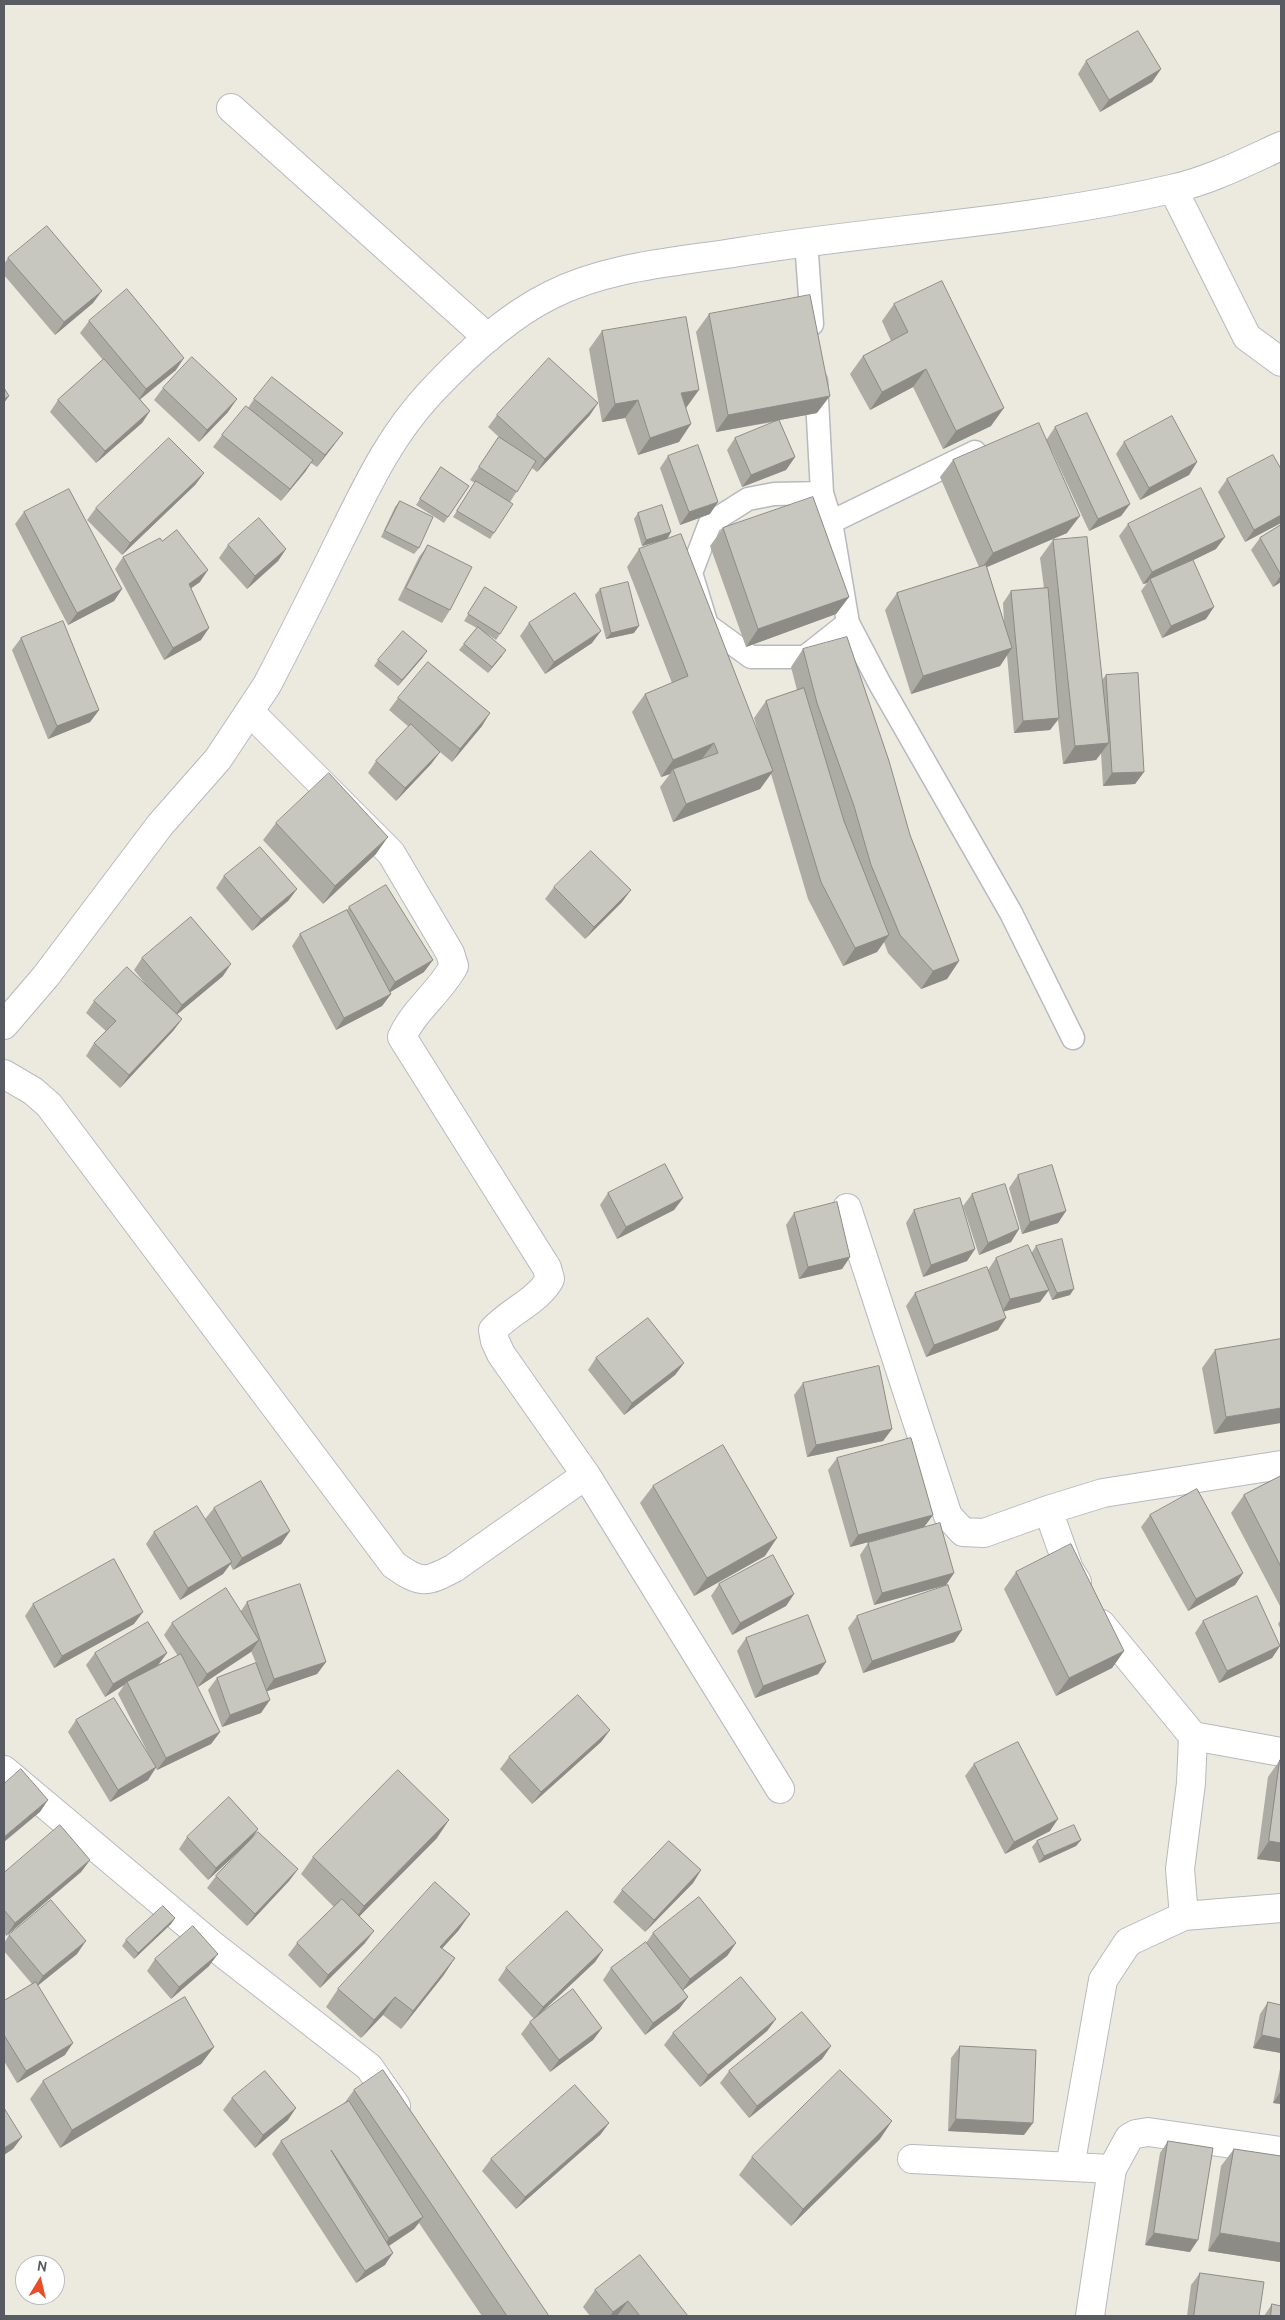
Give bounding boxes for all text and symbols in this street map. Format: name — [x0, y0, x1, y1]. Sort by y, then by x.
north arrow — [15, 2255, 65, 2305]
text: N — [36, 2257, 48, 2276]

